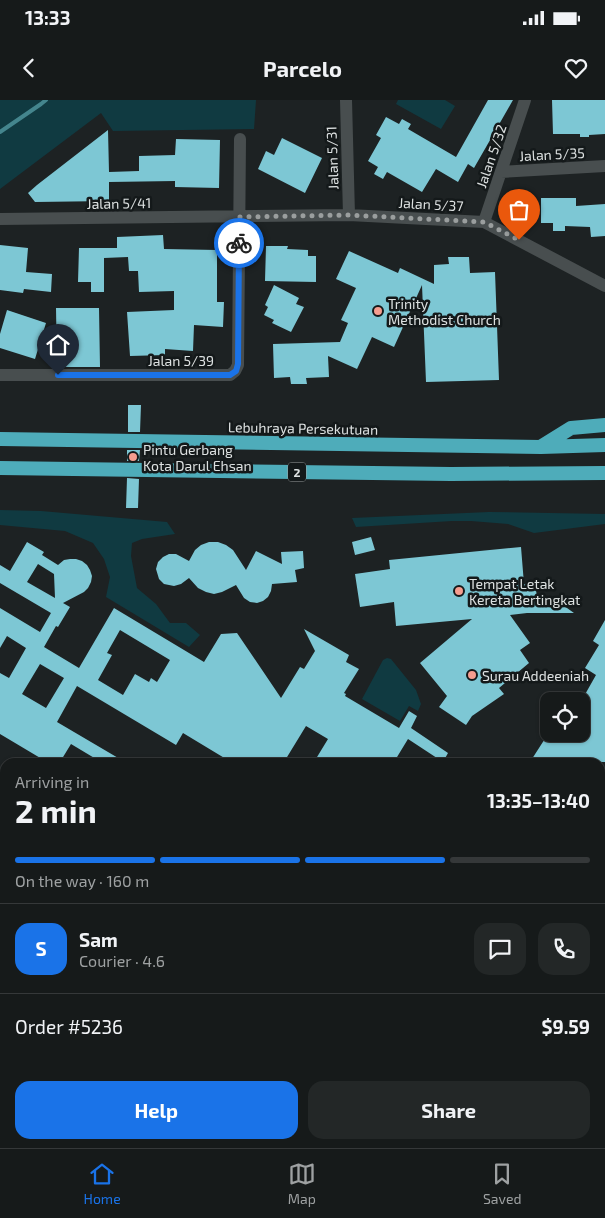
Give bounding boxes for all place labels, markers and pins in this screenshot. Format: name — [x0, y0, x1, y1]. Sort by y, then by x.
pin — [498, 189, 540, 240]
place label: Trinity Methodist Church — [388, 295, 501, 328]
marker: Trinity Methodist Church — [372, 305, 384, 317]
pin — [37, 324, 79, 375]
place label: Pintu Gerbang Kota Darul Ehsan — [143, 441, 252, 474]
marker: Pintu Gerbang Kota Darul Ehsan — [127, 451, 139, 463]
place label: Tempat Letak Kereta Bertingkat — [469, 575, 580, 608]
marker: Tempat Letak Kereta Bertingkat — [453, 585, 465, 597]
place label: Surau Addeeniah — [482, 667, 589, 684]
marker: Surau Addeeniah — [466, 669, 478, 681]

